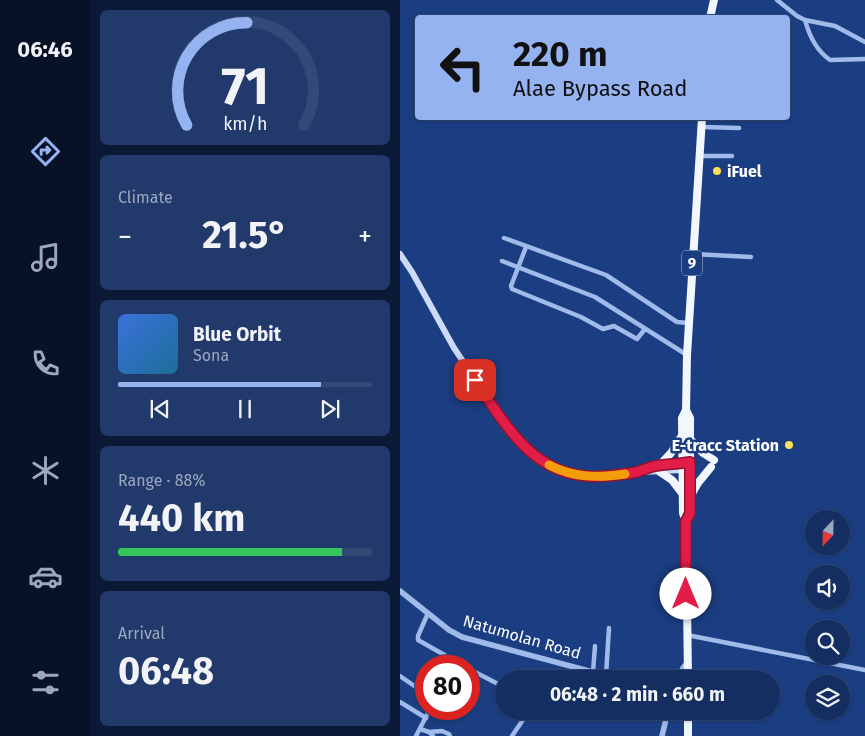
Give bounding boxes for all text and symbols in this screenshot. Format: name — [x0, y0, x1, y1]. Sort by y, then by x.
text: 220 m — [513, 33, 608, 75]
icon: left — [430, 35, 495, 100]
text: 06:46 — [17, 36, 73, 63]
text: 71 — [221, 55, 269, 118]
text: Alae Bypass Road — [513, 75, 687, 102]
text: km/h — [223, 113, 267, 135]
icon: directions — [28, 134, 63, 169]
place label: iFuel — [727, 162, 762, 181]
marker: iFuel — [711, 165, 723, 177]
text: Climate — [118, 188, 173, 207]
text: 21.5° — [202, 212, 288, 258]
text: − — [118, 220, 132, 253]
text: + — [358, 220, 372, 253]
icon: music — [28, 240, 63, 275]
road number: 9 — [682, 250, 702, 276]
text: Blue Orbit — [193, 323, 281, 346]
icon: phone — [28, 346, 63, 381]
text: Sona — [193, 346, 229, 365]
pin — [454, 359, 496, 401]
icon: arrive — [461, 366, 489, 394]
icon: previous — [146, 395, 174, 423]
icon: pause — [231, 395, 259, 423]
icon: next — [316, 395, 344, 423]
place label: E-tracc Station — [672, 436, 779, 455]
marker: E-tracc Station — [783, 439, 795, 451]
icon: climate — [28, 453, 63, 488]
text: Range · 88% — [118, 471, 206, 490]
text: 440 km — [118, 495, 245, 541]
north arrow — [805, 510, 850, 555]
map controls — [805, 510, 850, 720]
icon: car — [28, 559, 63, 594]
button: sound — [805, 565, 850, 610]
position arrow — [659, 567, 711, 619]
street label: Natumolan Road — [461, 611, 583, 663]
button: search — [805, 620, 850, 665]
text: Arrival — [118, 624, 165, 643]
text: 06:48 — [118, 648, 214, 694]
speed limit sign: 80 — [415, 655, 480, 720]
icon: filters — [28, 665, 63, 700]
button: layers — [805, 675, 850, 720]
text: 06:48 · 2 min · 660 m — [550, 683, 725, 706]

